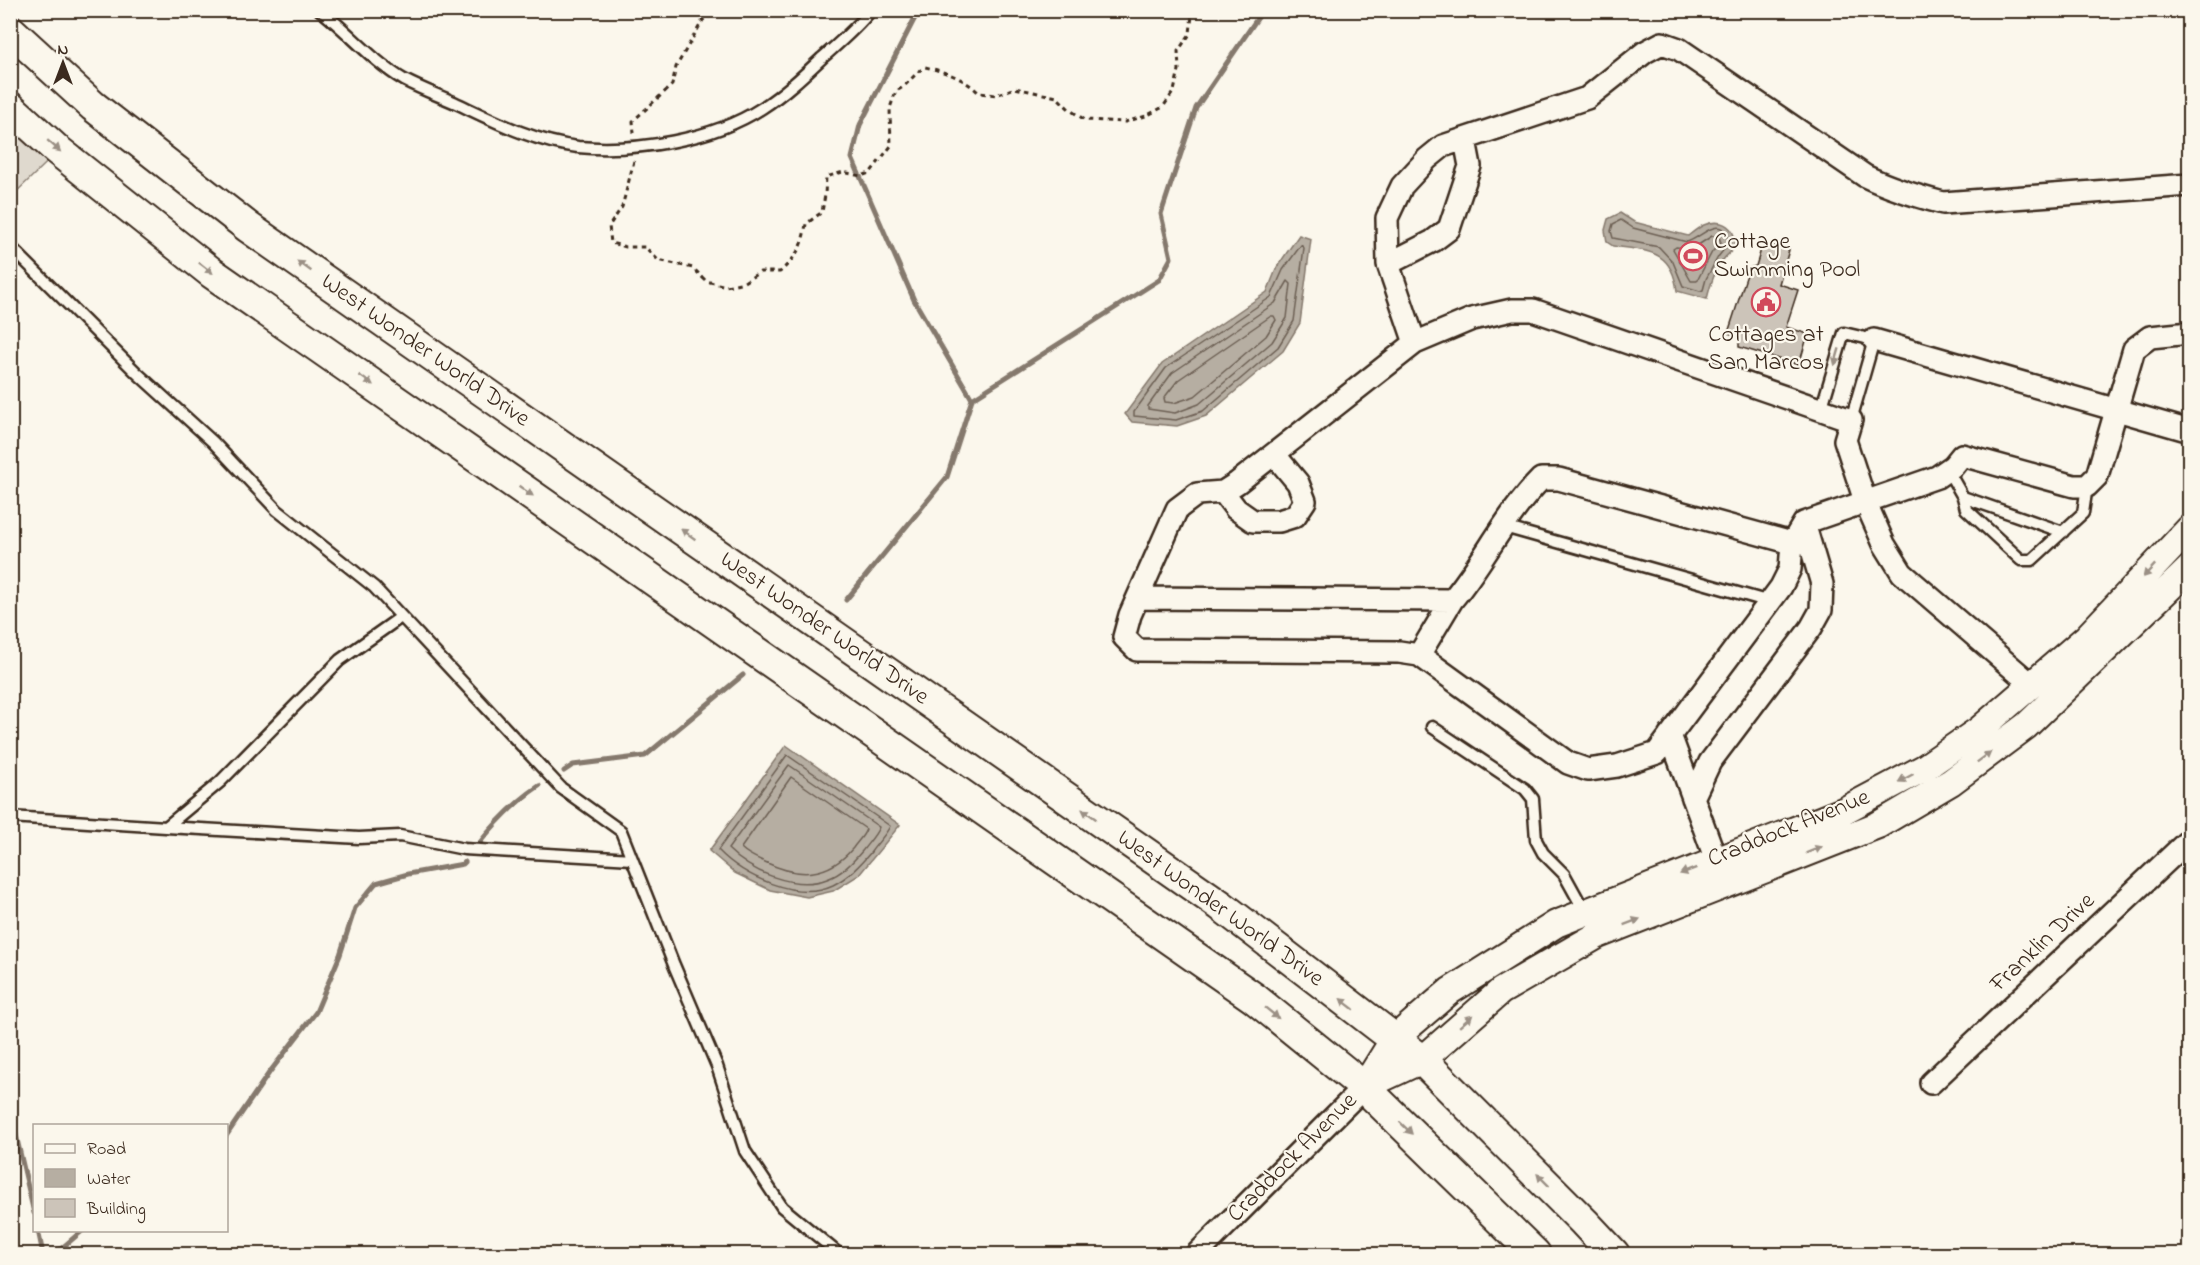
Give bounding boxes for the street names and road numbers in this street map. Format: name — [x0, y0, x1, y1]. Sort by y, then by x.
street label: West Wonder World Drive — [313, 265, 537, 437]
street label: West Wonder World Drive — [712, 543, 936, 715]
street label: Craddock Avenue — [1703, 780, 1876, 877]
street label: West Wonder World Drive — [1109, 822, 1331, 996]
street label: Franklin Drive — [1982, 885, 2104, 1002]
street label: Craddock Avenue — [1220, 1085, 1366, 1231]

